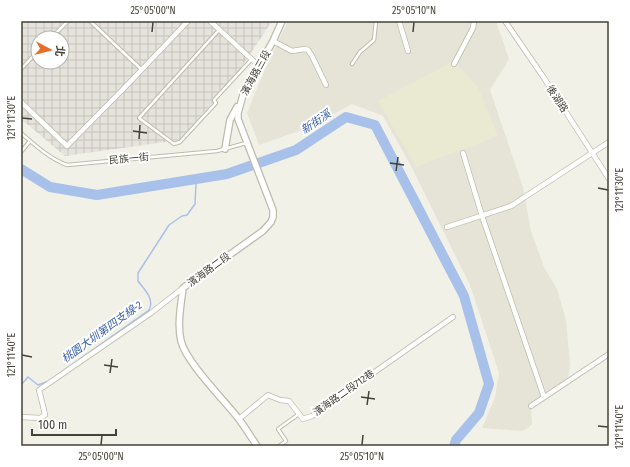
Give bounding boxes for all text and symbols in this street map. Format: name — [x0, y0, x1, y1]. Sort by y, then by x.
text: 25°05'00"N — [130, 5, 176, 17]
text: 25°05'10"N — [392, 5, 436, 17]
north arrow — [30, 30, 70, 70]
text: 北 — [52, 45, 67, 57]
street label: 濱海路三段 — [239, 48, 273, 98]
street label: 後湖路 — [544, 83, 570, 115]
text: 121°11'30"E — [6, 95, 18, 140]
water label: 新街溪 — [299, 106, 335, 137]
street label: 民族一街 — [109, 151, 149, 167]
text: 121°11'30"E — [614, 167, 626, 212]
street label: 濱海路二段 — [185, 250, 233, 290]
water label: 桃園大圳第四支線-2 — [59, 298, 145, 366]
text: 121°11'40"E — [6, 333, 18, 377]
street label: 濱海路二段712巷 — [311, 367, 377, 419]
text: 121°11'40"E — [614, 405, 626, 449]
scale bar — [32, 411, 116, 437]
text: 100 m — [38, 418, 67, 432]
text: 25°05'00"N — [78, 451, 124, 463]
text: 25°05'10"N — [340, 451, 384, 463]

